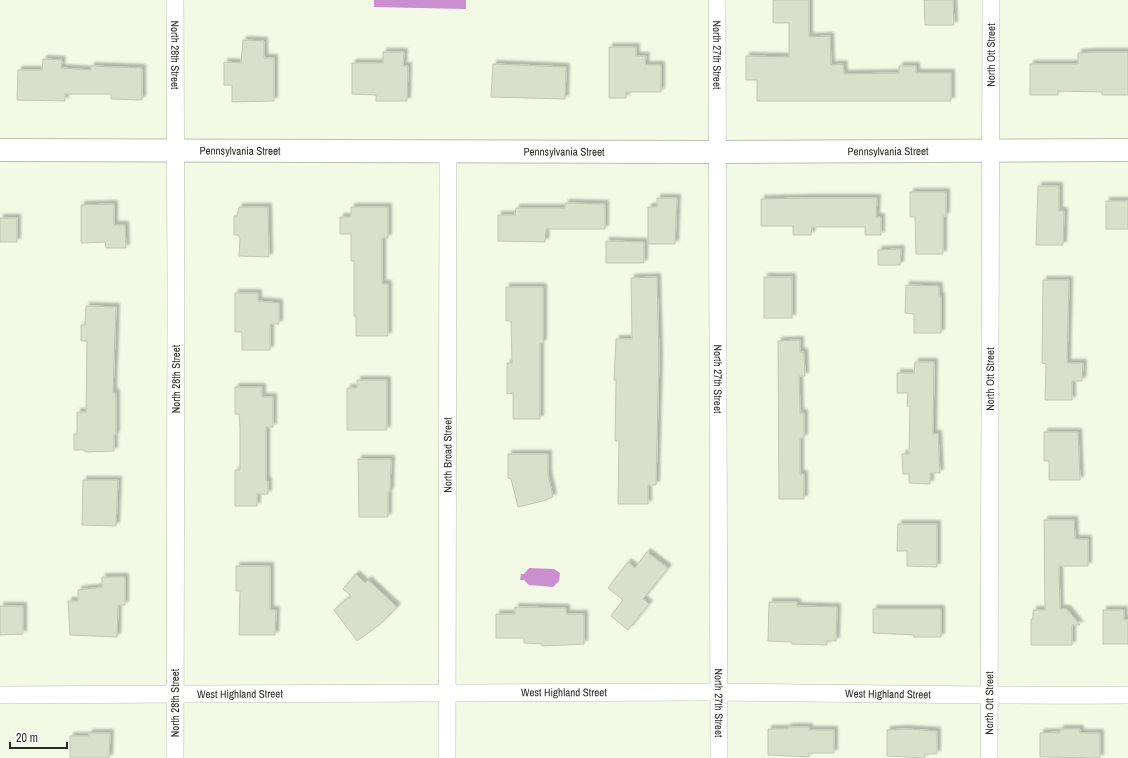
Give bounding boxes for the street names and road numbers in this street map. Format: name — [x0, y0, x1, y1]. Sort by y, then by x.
street label: North 28th Street — [168, 21, 182, 90]
street label: North 27th Street — [710, 21, 724, 90]
street label: North Ott Street — [984, 23, 998, 87]
street label: Pennsylvania Street — [200, 144, 281, 158]
street label: Pennsylvania Street — [524, 144, 605, 159]
street label: Pennsylvania Street — [847, 144, 929, 158]
street label: North 28th Street — [169, 344, 183, 413]
street label: North 27th Street — [711, 345, 725, 414]
street label: North Ott Street — [983, 347, 997, 411]
street label: North Broad Street — [440, 417, 455, 493]
street label: North 28th Street — [168, 668, 182, 737]
street label: North 27th Street — [712, 669, 726, 738]
street label: North Ott Street — [982, 671, 996, 735]
street label: West Highland Street — [521, 685, 607, 699]
street label: West Highland Street — [845, 686, 931, 701]
street label: West Highland Street — [197, 687, 283, 701]

